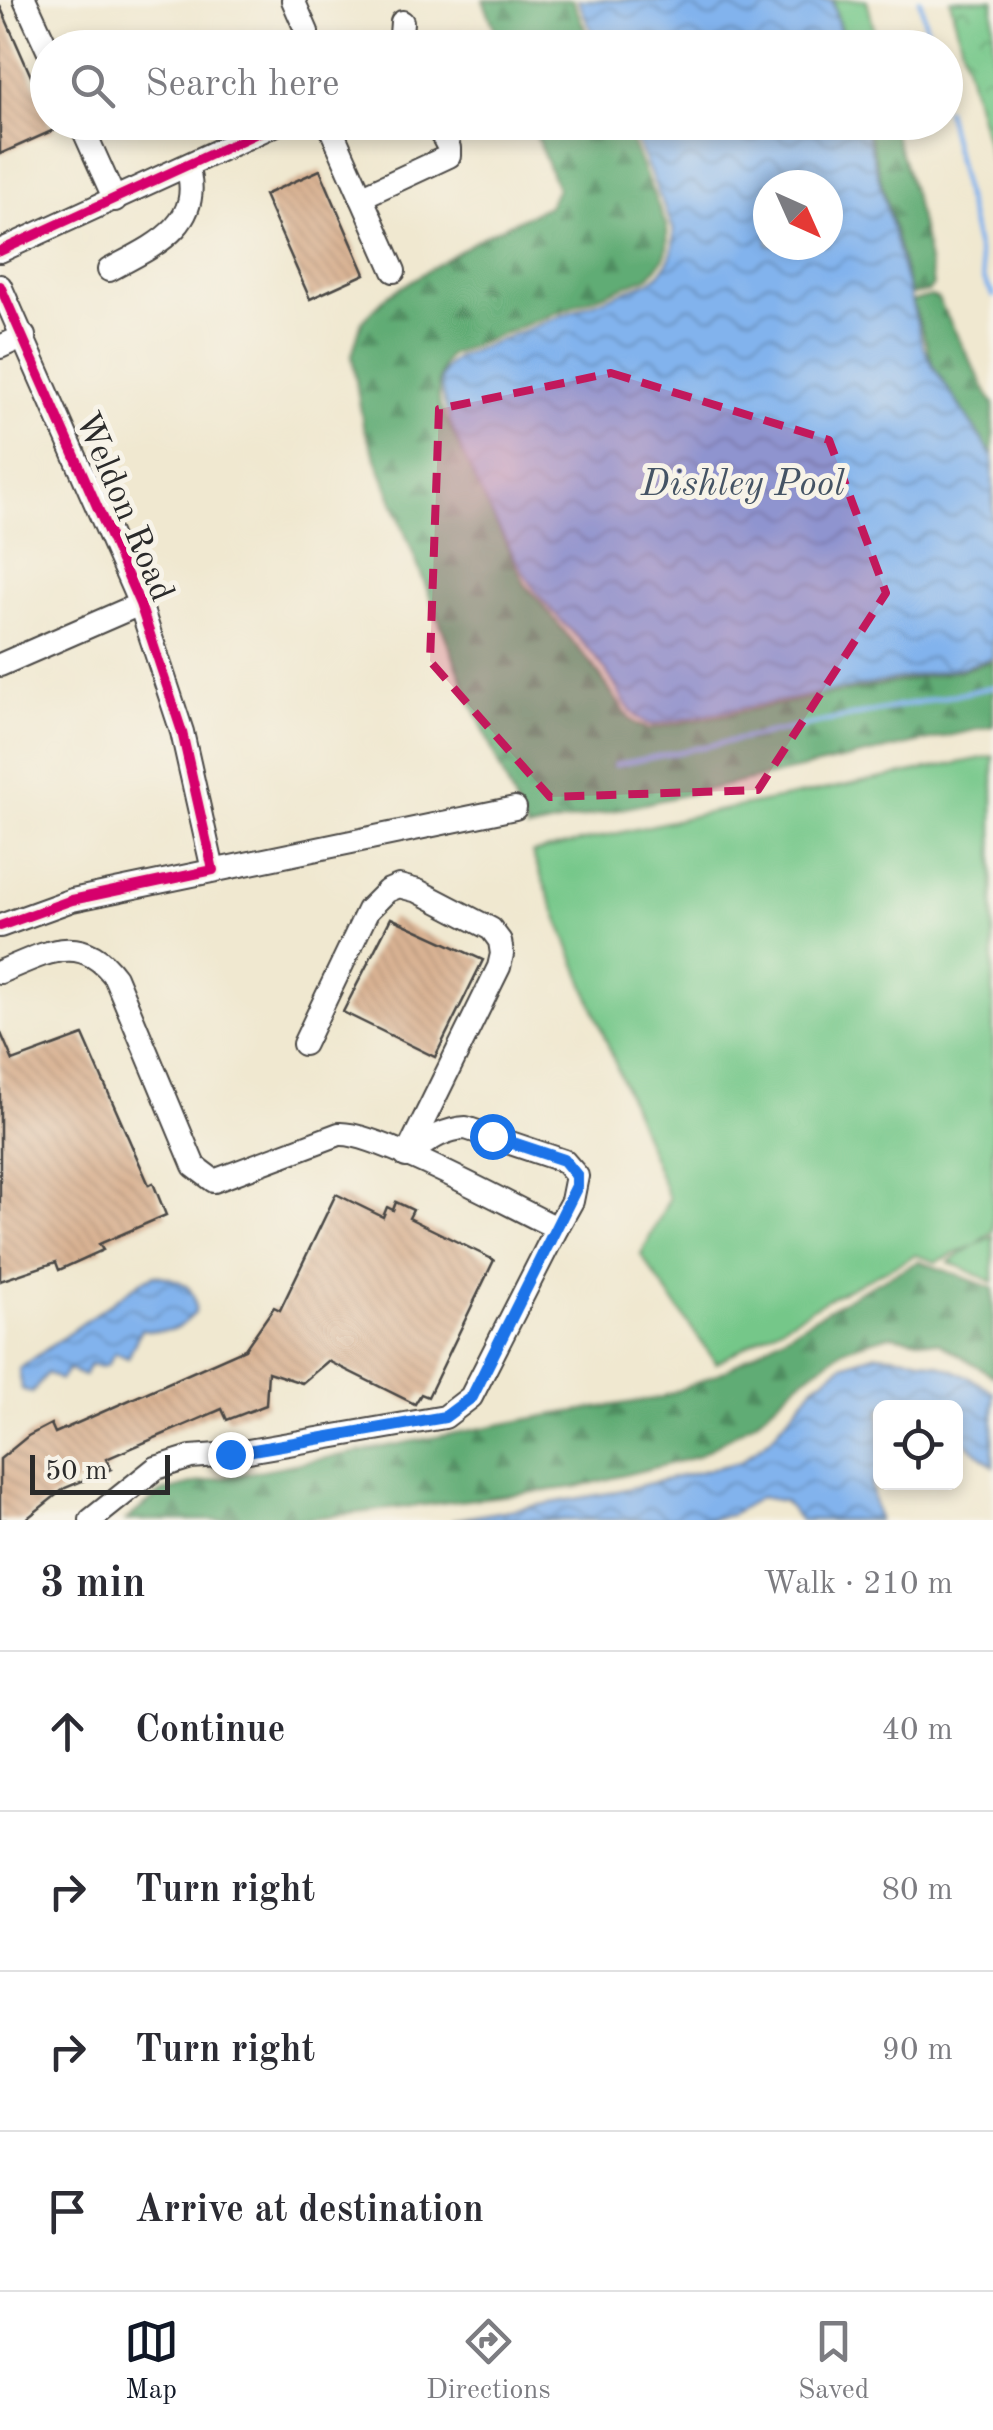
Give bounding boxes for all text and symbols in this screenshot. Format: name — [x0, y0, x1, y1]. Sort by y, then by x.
search box — [30, 30, 963, 140]
icon: search — [65, 58, 120, 113]
text: Search here — [145, 66, 340, 104]
north arrow — [753, 170, 843, 260]
street label: Weldon Road — [68, 407, 179, 607]
water label: Dishley Pool — [640, 466, 845, 504]
route start — [470, 1114, 516, 1160]
map controls — [873, 1400, 963, 1490]
button: locate — [873, 1400, 963, 1490]
route end — [208, 1432, 254, 1478]
scale bar — [30, 1450, 170, 1494]
text: 50 m — [45, 1458, 108, 1486]
text: 3 min — [40, 1564, 146, 1606]
text: Walk · 210 m — [763, 1569, 953, 1601]
icon: ahead — [40, 1704, 95, 1759]
text: Continue — [135, 1712, 285, 1750]
text: 40 m — [882, 1715, 953, 1747]
icon: right — [40, 1864, 95, 1919]
text: Turn right — [135, 1872, 315, 1910]
text: 80 m — [882, 1875, 953, 1907]
icon: right — [40, 2024, 95, 2079]
text: Turn right — [135, 2032, 315, 2070]
text: 90 m — [882, 2035, 953, 2067]
icon: arrive — [40, 2184, 95, 2239]
text: Arrive at destination — [135, 2192, 484, 2230]
tab: Map — [124, 2314, 179, 2409]
tab: Directions — [426, 2314, 551, 2409]
tab: Saved — [798, 2314, 869, 2409]

